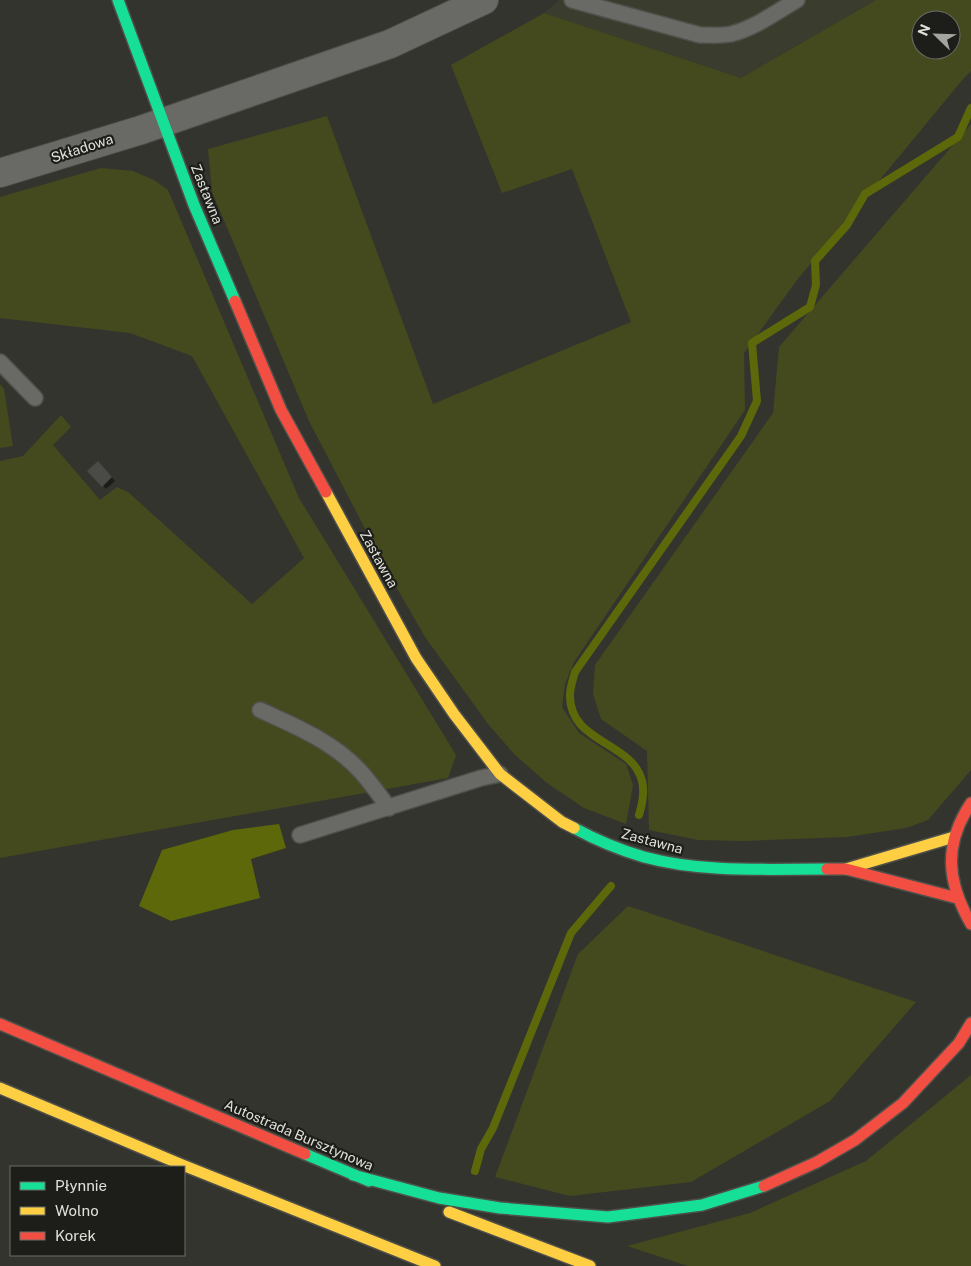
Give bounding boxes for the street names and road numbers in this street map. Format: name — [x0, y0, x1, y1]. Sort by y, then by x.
street label: Składowa — [49, 130, 115, 166]
street label: Zastawna — [188, 162, 226, 226]
street label: Zastawna — [357, 527, 401, 591]
street label: Zastawna — [619, 825, 685, 857]
street label: Autostrada Bursztynowa — [222, 1096, 376, 1174]

